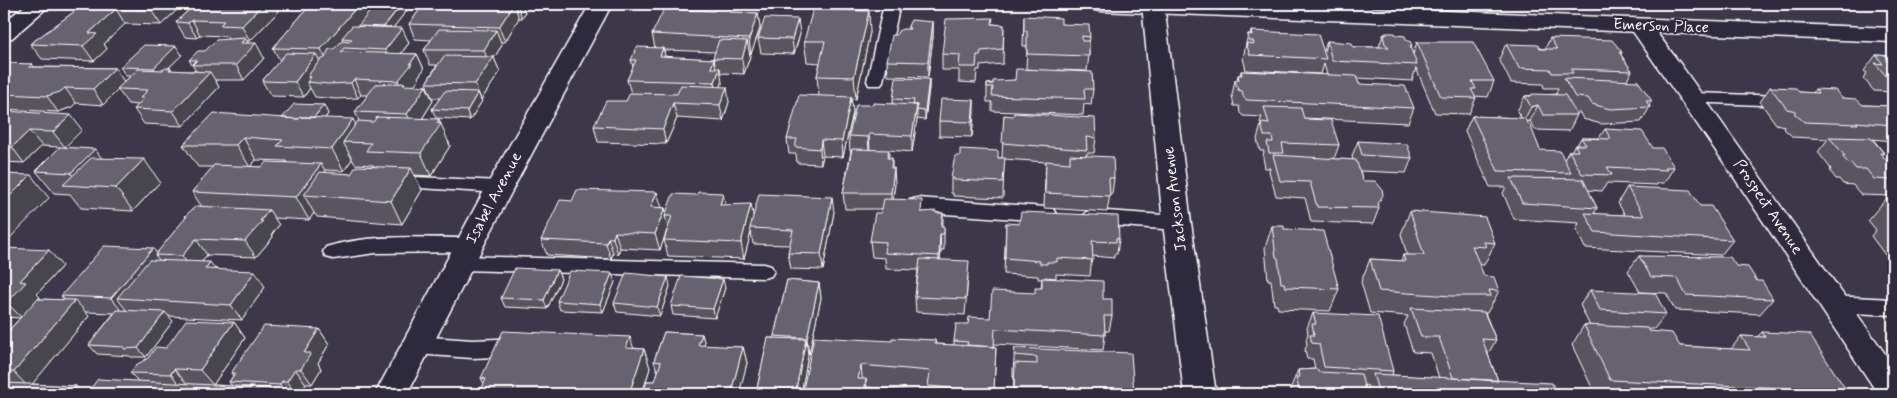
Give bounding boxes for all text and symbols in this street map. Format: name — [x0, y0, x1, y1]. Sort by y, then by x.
street label: Emerson Place — [1613, 14, 1709, 38]
street label: Jackson Avenue — [1158, 145, 1192, 253]
street label: Isabel Avenue — [461, 148, 527, 248]
street label: Prospect Avenue — [1728, 155, 1808, 259]

